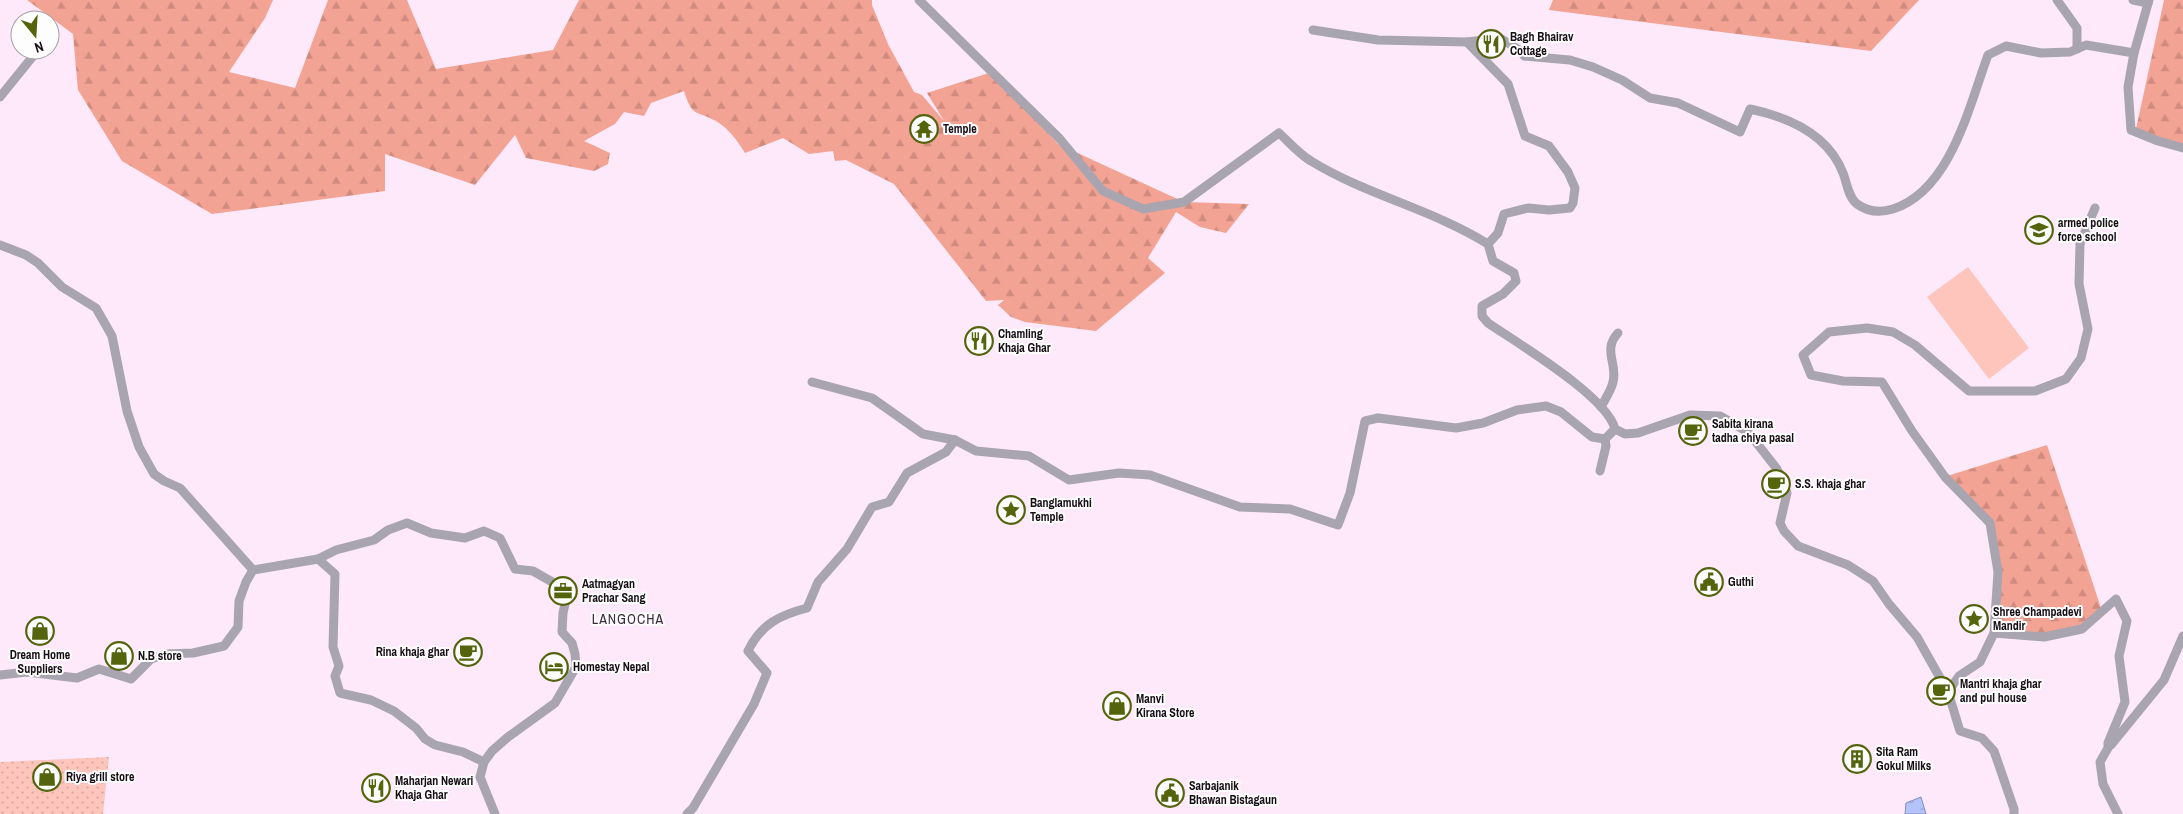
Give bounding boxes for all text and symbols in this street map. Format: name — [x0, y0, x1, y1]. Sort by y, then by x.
north arrow — [10, 10, 60, 60]
restaurant icon: Bagh Bhairav Cottage — [1476, 29, 1506, 59]
place label: Bagh Bhairav Cottage — [1510, 29, 1574, 59]
text: N — [32, 38, 46, 57]
temple icon: Temple — [909, 114, 939, 144]
place label: Temple — [943, 121, 977, 137]
school or university icon: armed police force school — [2024, 215, 2054, 245]
place label: armed police force school — [2058, 215, 2119, 245]
restaurant icon: Chamling Khaja Ghar — [964, 326, 994, 356]
place label: Chamling Khaja Ghar — [998, 326, 1051, 356]
cafe icon: Sabita kirana tadha chiya pasal — [1678, 416, 1708, 446]
place label: Sabita kirana tadha chiya pasal — [1712, 416, 1794, 446]
cafe icon: S.S. khaja ghar — [1761, 469, 1791, 499]
place label: S.S. khaja ghar — [1795, 476, 1866, 492]
place icon: Banglamukhi Temple — [996, 495, 1026, 525]
place label: Banglamukhi Temple — [1030, 495, 1092, 525]
public building icon: Guthi — [1694, 567, 1724, 597]
place label: Guthi — [1728, 574, 1754, 590]
office icon: Aatmagyan Prachar Sang — [548, 576, 578, 606]
place label: Aatmagyan Prachar Sang — [582, 576, 645, 606]
place icon: Shree Champadevi Mandir — [1959, 604, 1989, 634]
place label: Shree Champadevi Mandir — [1993, 604, 2082, 634]
district label: LANGOCHA — [592, 610, 664, 628]
shop icon: Dream Home Suppliers — [25, 616, 55, 646]
cafe icon: Rina khaja ghar — [453, 637, 483, 667]
shop icon: N.B store — [104, 641, 134, 671]
place label: Rina khaja ghar — [376, 644, 449, 660]
place label: Dream Home Suppliers — [10, 647, 71, 677]
place label: N.B store — [138, 648, 182, 664]
hotel icon: Homestay Nepal — [539, 652, 569, 682]
place label: Homestay Nepal — [573, 659, 650, 675]
cafe icon: Mantri khaja ghar and pul house — [1926, 676, 1956, 706]
place label: Mantri khaja ghar and pul house — [1960, 676, 2042, 706]
shop icon: Manvi Kirana Store — [1102, 691, 1132, 721]
place label: Manvi Kirana Store — [1136, 691, 1195, 721]
building icon: Sita Ram Gokul Milks — [1842, 744, 1872, 774]
place label: Sita Ram Gokul Milks — [1876, 744, 1932, 774]
shop icon: Riya grill store — [32, 762, 62, 792]
place label: Riya grill store — [66, 769, 135, 785]
restaurant icon: Maharjan Newari Khaja Ghar — [361, 773, 391, 803]
place label: Maharjan Newari Khaja Ghar — [395, 773, 473, 803]
public building icon: Sarbajanik Bhawan Bistagaun — [1155, 778, 1185, 808]
place label: Sarbajanik Bhawan Bistagaun — [1189, 778, 1277, 808]

